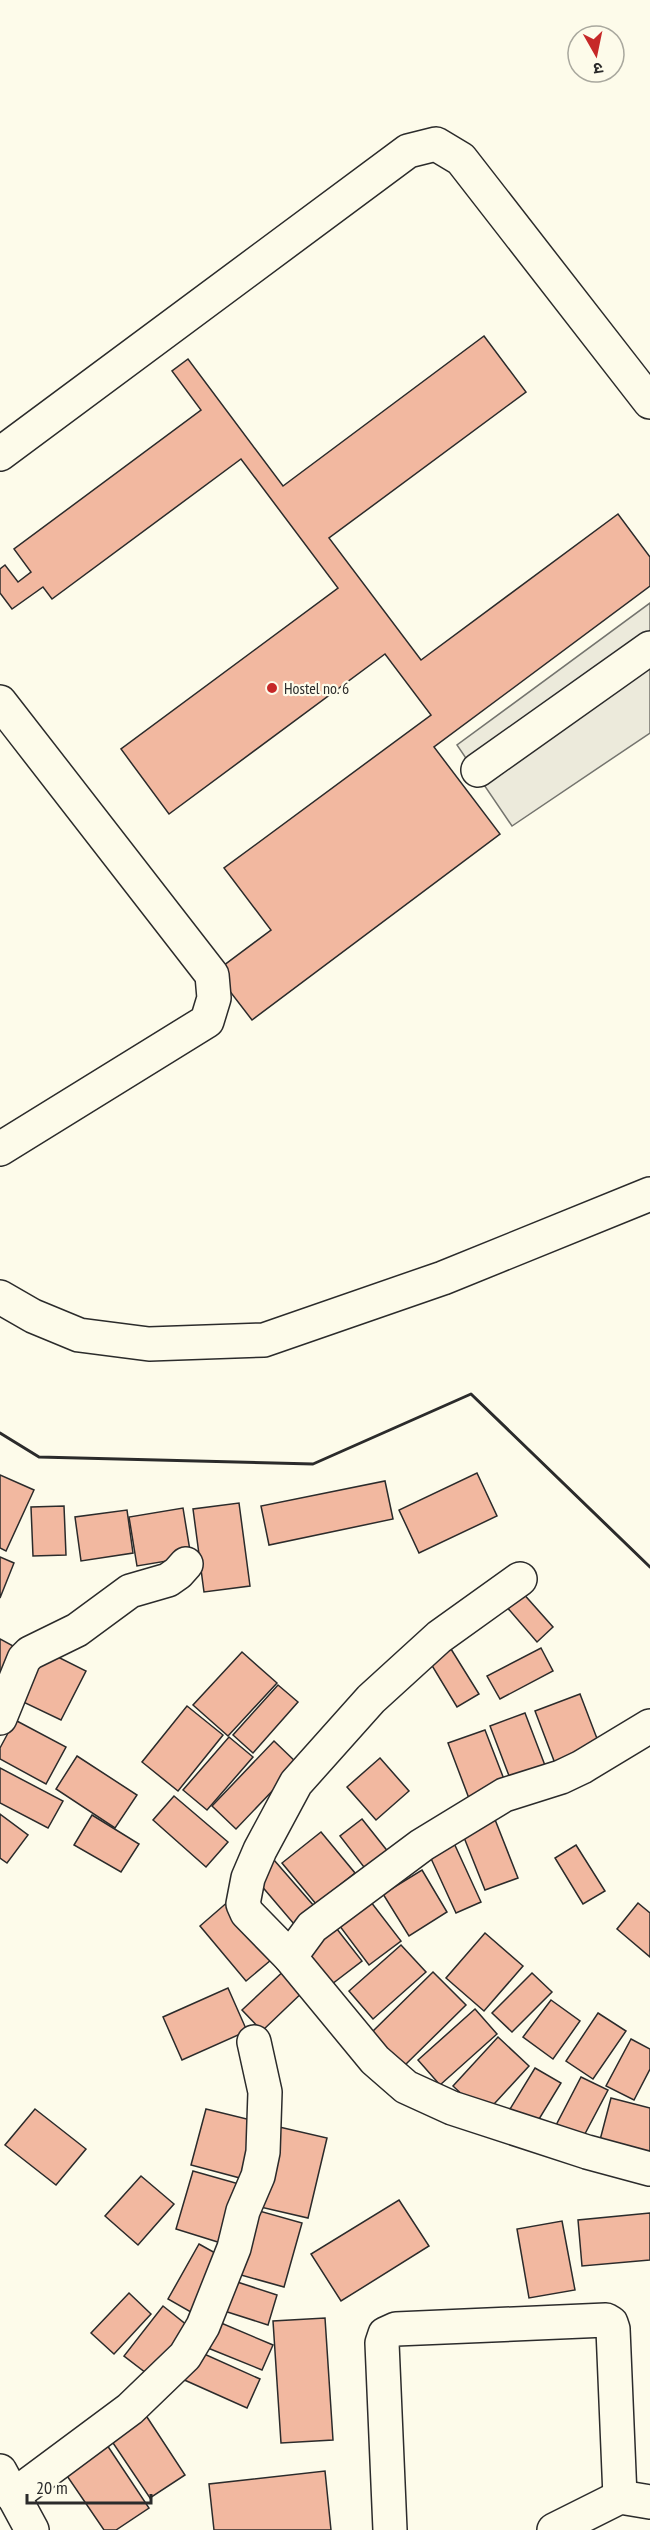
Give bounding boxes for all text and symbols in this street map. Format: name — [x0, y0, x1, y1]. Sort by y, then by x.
north arrow — [566, 24, 626, 84]
text: उ — [592, 58, 605, 80]
place label: Hostel no. 6 — [284, 678, 349, 698]
marker: Hostel no. 6 — [265, 681, 279, 695]
scale bar — [27, 2467, 152, 2505]
text: 20 m — [36, 2476, 68, 2499]

